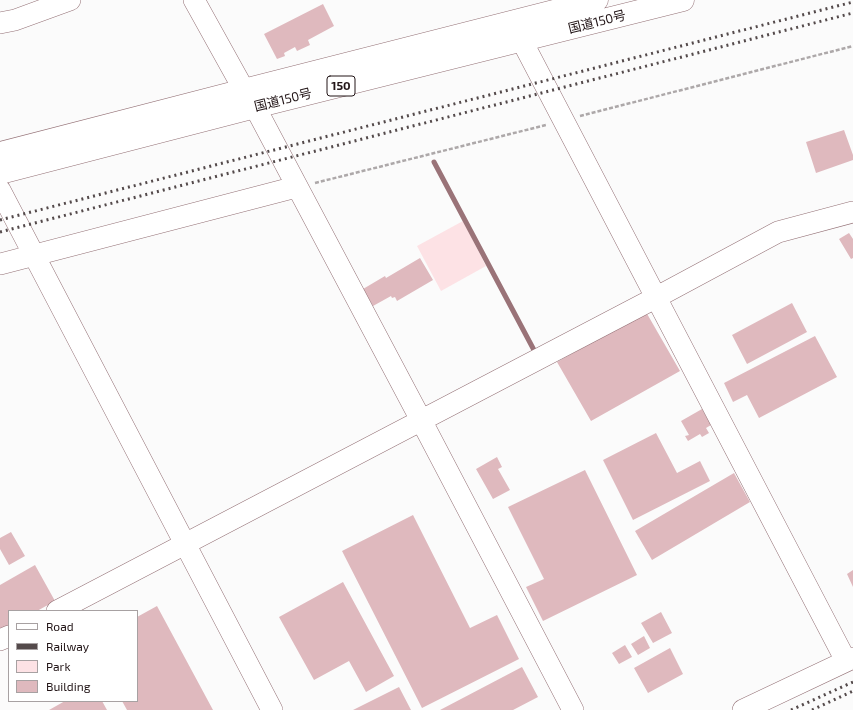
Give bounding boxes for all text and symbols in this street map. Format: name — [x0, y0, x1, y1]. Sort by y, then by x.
street label: 国道150号 — [566, 7, 628, 37]
road number: 150 — [327, 76, 355, 96]
street label: 国道150号 — [252, 85, 314, 115]
legend — [8, 610, 138, 702]
text: Road — [46, 619, 74, 633]
text: Railway — [46, 639, 89, 653]
text: Park — [46, 659, 71, 673]
text: Building — [46, 679, 90, 693]

